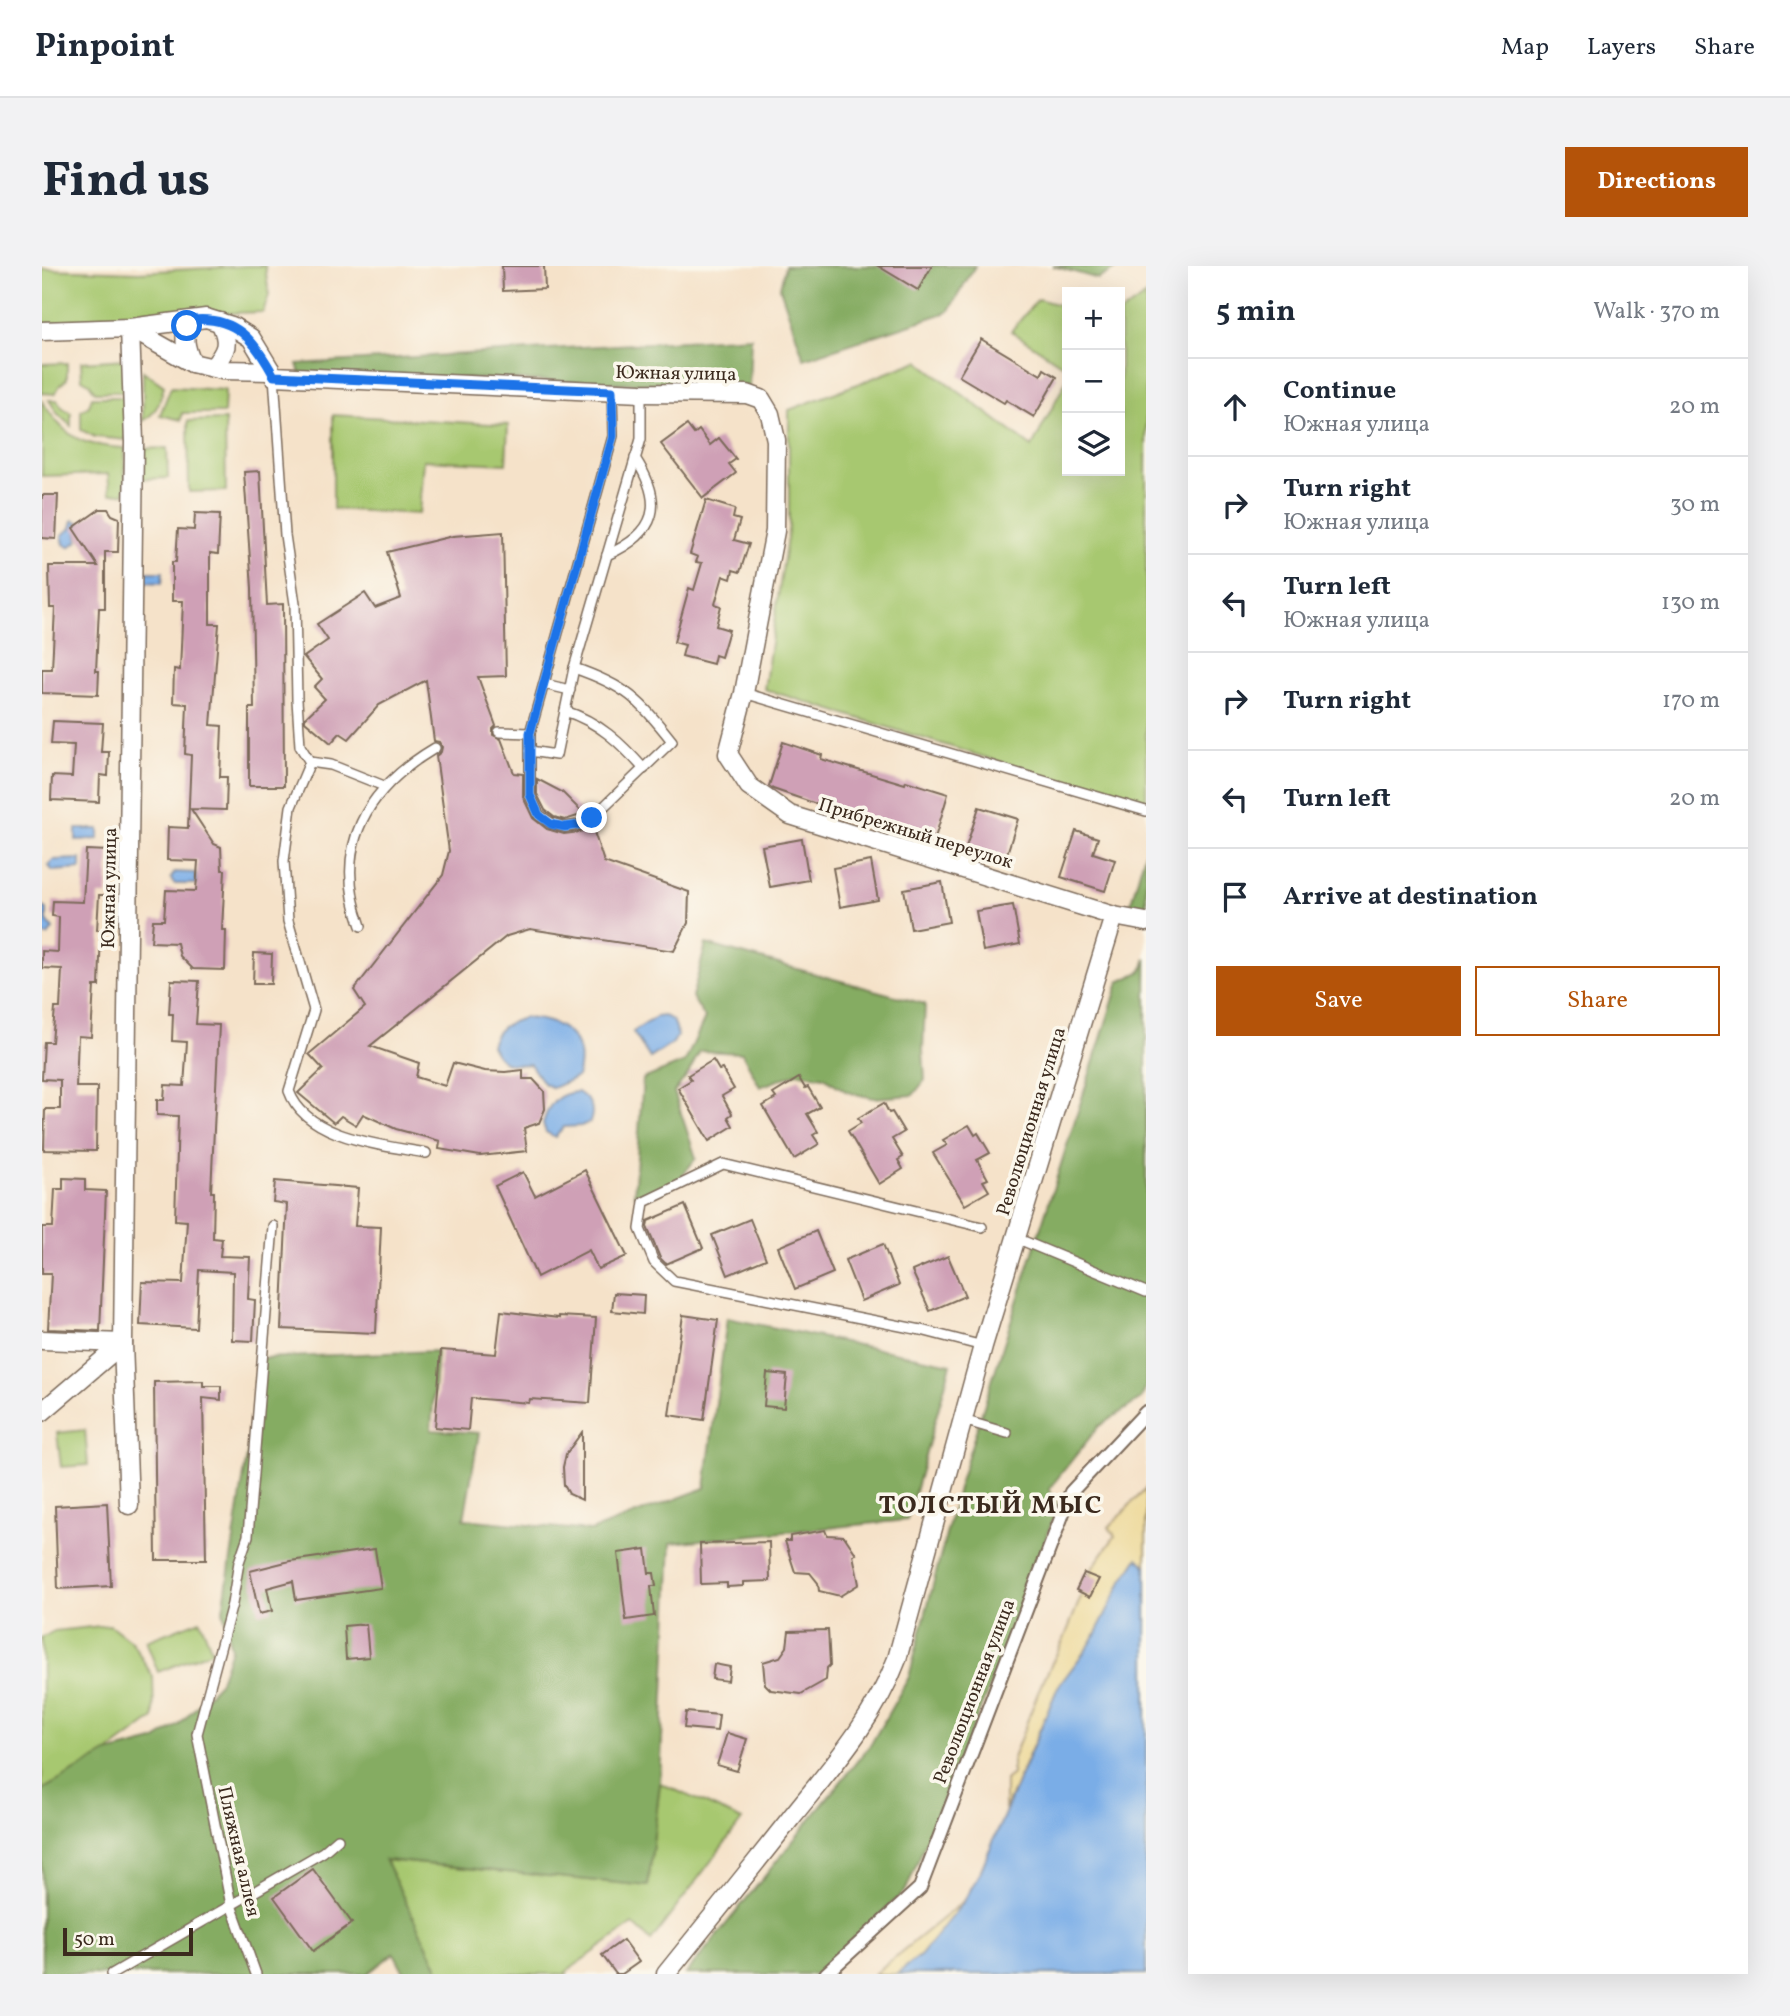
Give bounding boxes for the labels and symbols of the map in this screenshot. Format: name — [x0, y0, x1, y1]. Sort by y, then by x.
route start — [171, 310, 202, 341]
street label: Южная улица — [615, 360, 737, 388]
street label: Прибрежный переулок — [815, 792, 1016, 876]
route end — [576, 802, 607, 833]
street label: Южная улица — [96, 827, 124, 949]
street label: Революционная улица — [991, 1024, 1073, 1219]
district label: ТОЛСТЫЙ МЫС — [879, 1488, 1103, 1524]
street label: Революционная улица — [928, 1595, 1022, 1788]
street label: Пляжная аллея — [210, 1784, 266, 1919]
scale bar — [63, 1925, 192, 1957]

